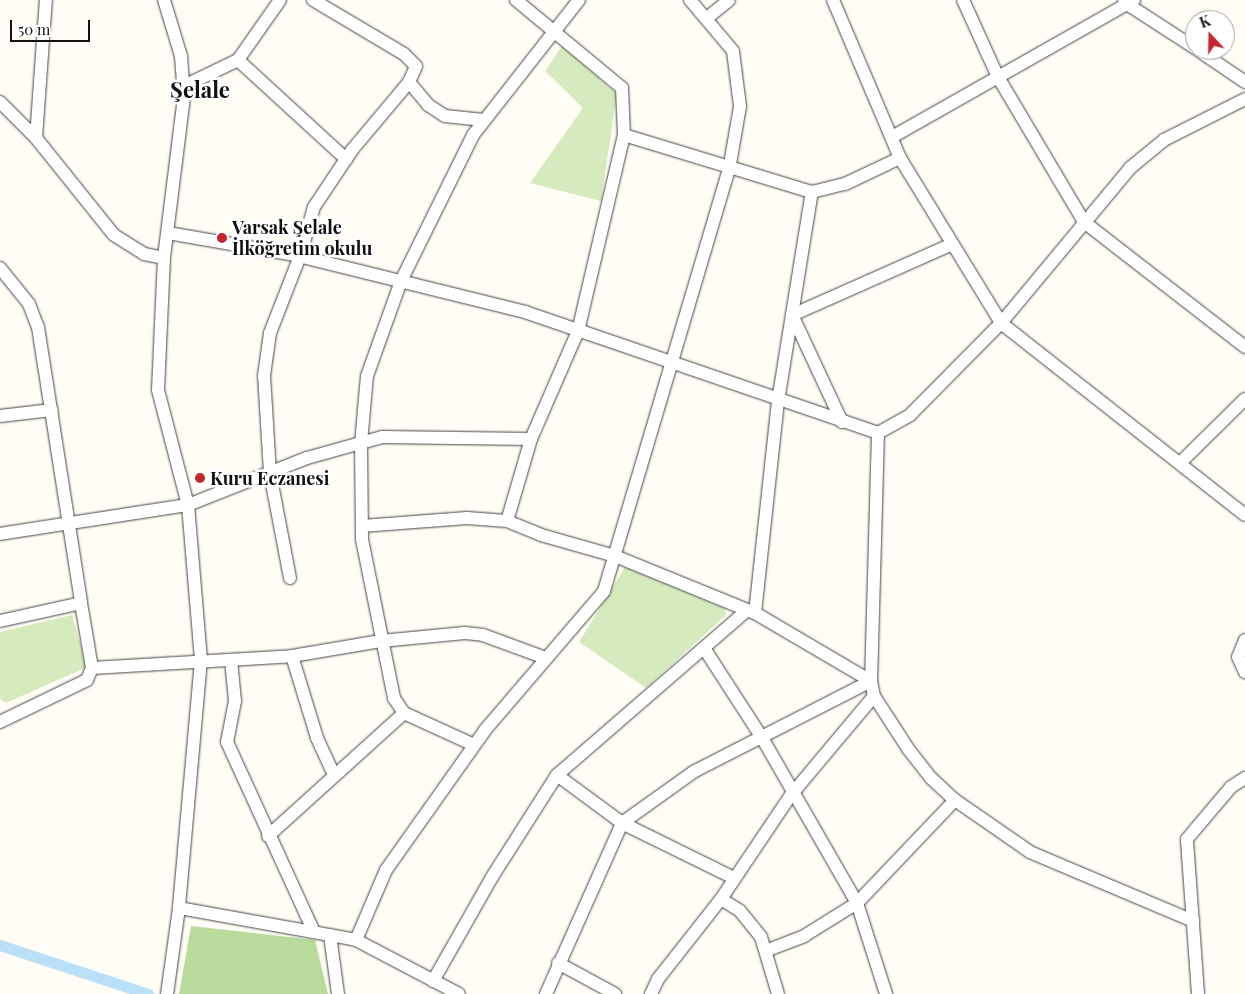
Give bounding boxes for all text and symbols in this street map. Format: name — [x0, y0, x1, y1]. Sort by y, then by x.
scale bar — [12, 10, 92, 42]
north arrow — [1185, 10, 1235, 60]
text: K — [1197, 11, 1213, 32]
text: 50 m — [18, 19, 50, 39]
district label: Şelale — [170, 77, 230, 103]
place label: Varsak Şelale İlköğretim okulu — [232, 217, 372, 260]
marker: Varsak Şelale İlköğretim okulu — [216, 232, 228, 244]
place label: Kuru Eczanesi — [210, 467, 329, 489]
marker: Kuru Eczanesi — [194, 472, 206, 484]

